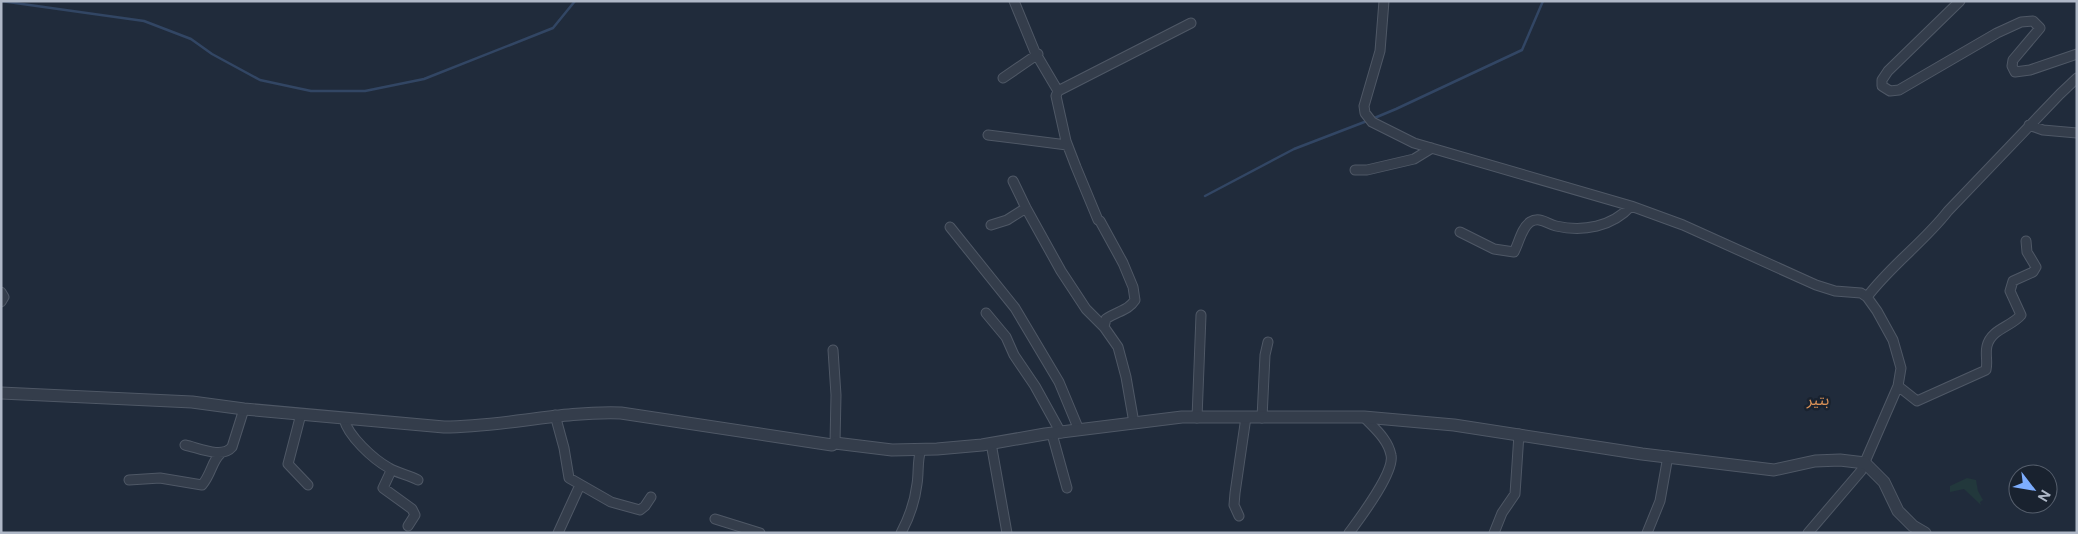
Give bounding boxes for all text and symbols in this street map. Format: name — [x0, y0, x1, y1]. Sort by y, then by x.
district label: بتير — [1806, 390, 1829, 409]
north arrow — [2008, 464, 2058, 514]
text: N — [2034, 487, 2054, 505]

